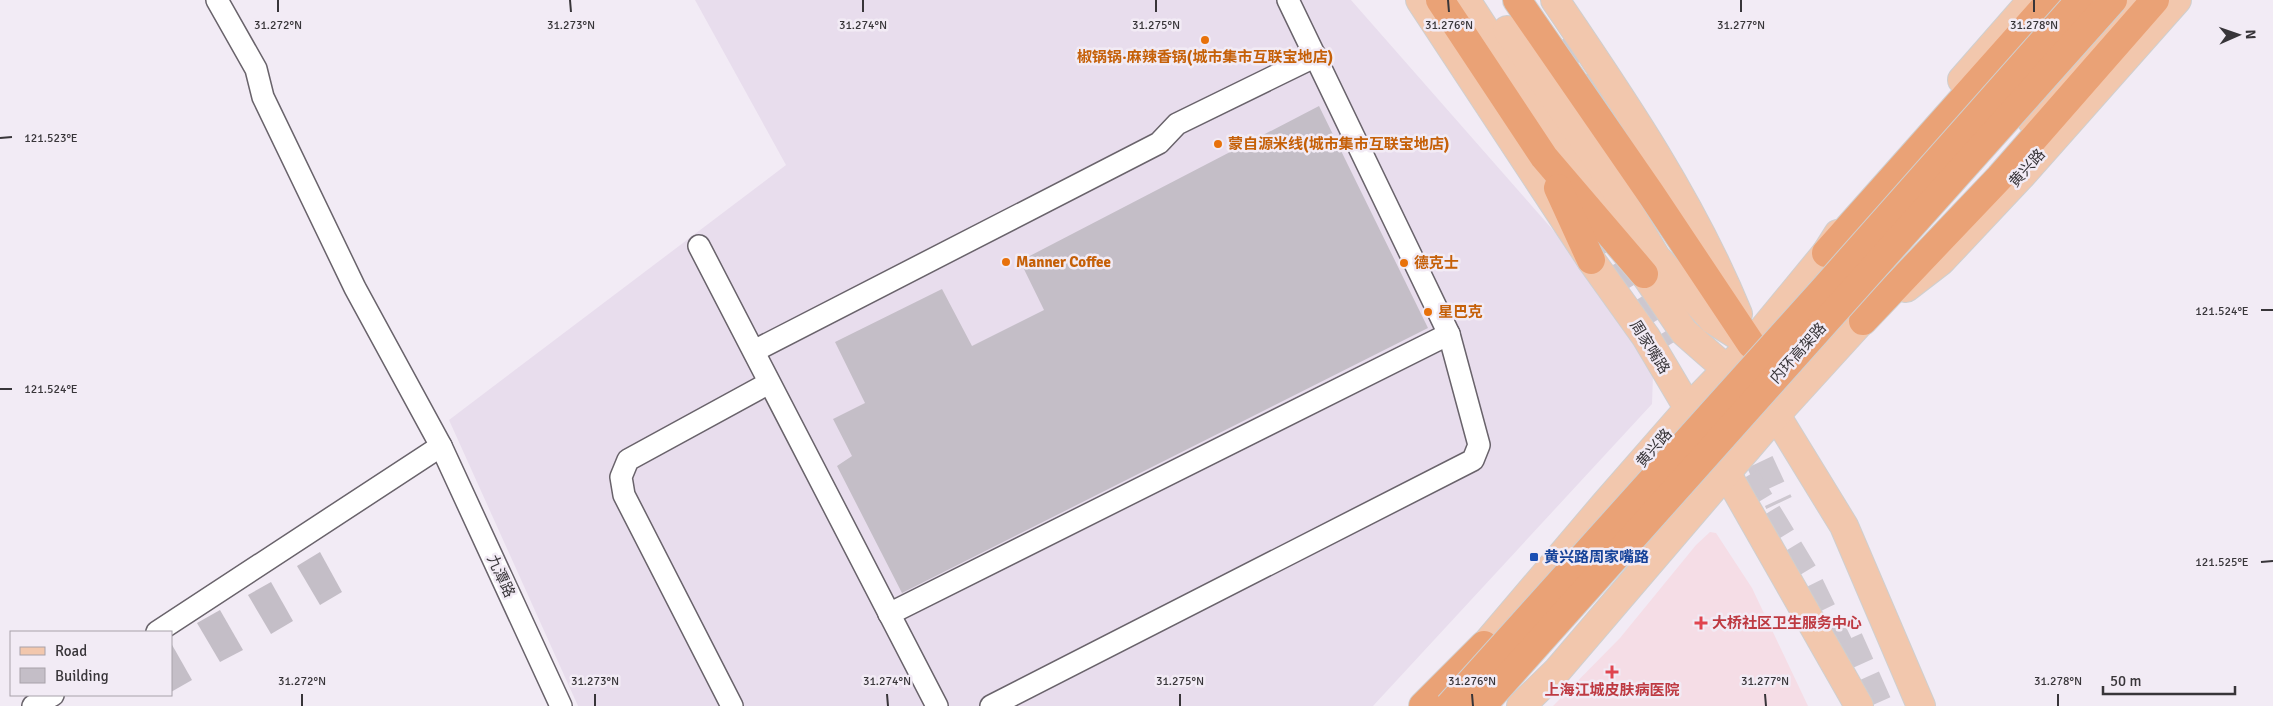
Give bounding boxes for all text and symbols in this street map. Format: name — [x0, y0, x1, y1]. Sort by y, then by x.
north arrow — [2213, 10, 2263, 60]
text: 31.272°N — [254, 18, 302, 33]
text: 31.273°N — [547, 18, 595, 33]
text: 31.274°N — [839, 18, 887, 33]
text: 31.275°N — [1132, 18, 1180, 33]
text: 31.276°N — [1425, 18, 1473, 33]
text: 31.277°N — [1717, 18, 1765, 33]
text: 31.278°N — [2010, 18, 2058, 33]
text: N — [2242, 29, 2259, 40]
marker: 椒锅锅·麻辣香锅(城市集市互联宝地店) — [1199, 34, 1211, 46]
place label: 椒锅锅·麻辣香锅(城市集市互联宝地店) — [1077, 48, 1333, 66]
text: 121.523°E — [24, 131, 78, 146]
place label: 蒙自源米线(城市集市互联宝地店) — [1228, 135, 1449, 153]
marker: 蒙自源米线(城市集市互联宝地店) — [1212, 138, 1224, 150]
street label: 黄兴路 — [2005, 145, 2049, 191]
place label: Manner Coffee — [1016, 253, 1111, 271]
place label: 德克士 — [1414, 254, 1459, 272]
marker: Manner Coffee — [1000, 256, 1012, 268]
marker: 德克士 — [1398, 257, 1410, 269]
place label: 星巴克 — [1438, 303, 1483, 321]
text: 121.524°E — [2195, 304, 2249, 319]
marker: 星巴克 — [1422, 306, 1434, 318]
street label: 周家嘴路 — [1626, 317, 1674, 377]
street label: 内环高架路 — [1766, 319, 1830, 387]
text: 121.524°E — [24, 382, 78, 397]
street label: 黄兴路 — [1632, 425, 1676, 471]
place label: 黄兴路周家嘴路 — [1544, 548, 1649, 566]
marker: 黄兴路周家嘴路 — [1528, 551, 1540, 563]
street label: 九潭路 — [483, 552, 519, 600]
text: 121.525°E — [2195, 555, 2249, 570]
place label: 大桥社区卫生服务中心 — [1712, 614, 1862, 632]
marker: 大桥社区卫生服务中心 — [1694, 616, 1708, 630]
legend — [10, 631, 172, 696]
text: Road — [55, 642, 87, 660]
scale bar — [2103, 664, 2236, 696]
marker: 上海江城皮肤病医院 — [1605, 665, 1619, 679]
text: Building — [55, 667, 109, 685]
text: 50 m — [2110, 672, 2141, 690]
text: 31.272°N — [278, 674, 326, 689]
text: 31.273°N — [571, 674, 619, 689]
text: 31.274°N — [863, 674, 911, 689]
text: 31.275°N — [1156, 674, 1204, 689]
text: 31.276°N — [1448, 674, 1496, 689]
text: 31.277°N — [1741, 674, 1789, 689]
text: 31.278°N — [2034, 674, 2082, 689]
place label: 上海江城皮肤病医院 — [1544, 681, 1680, 699]

